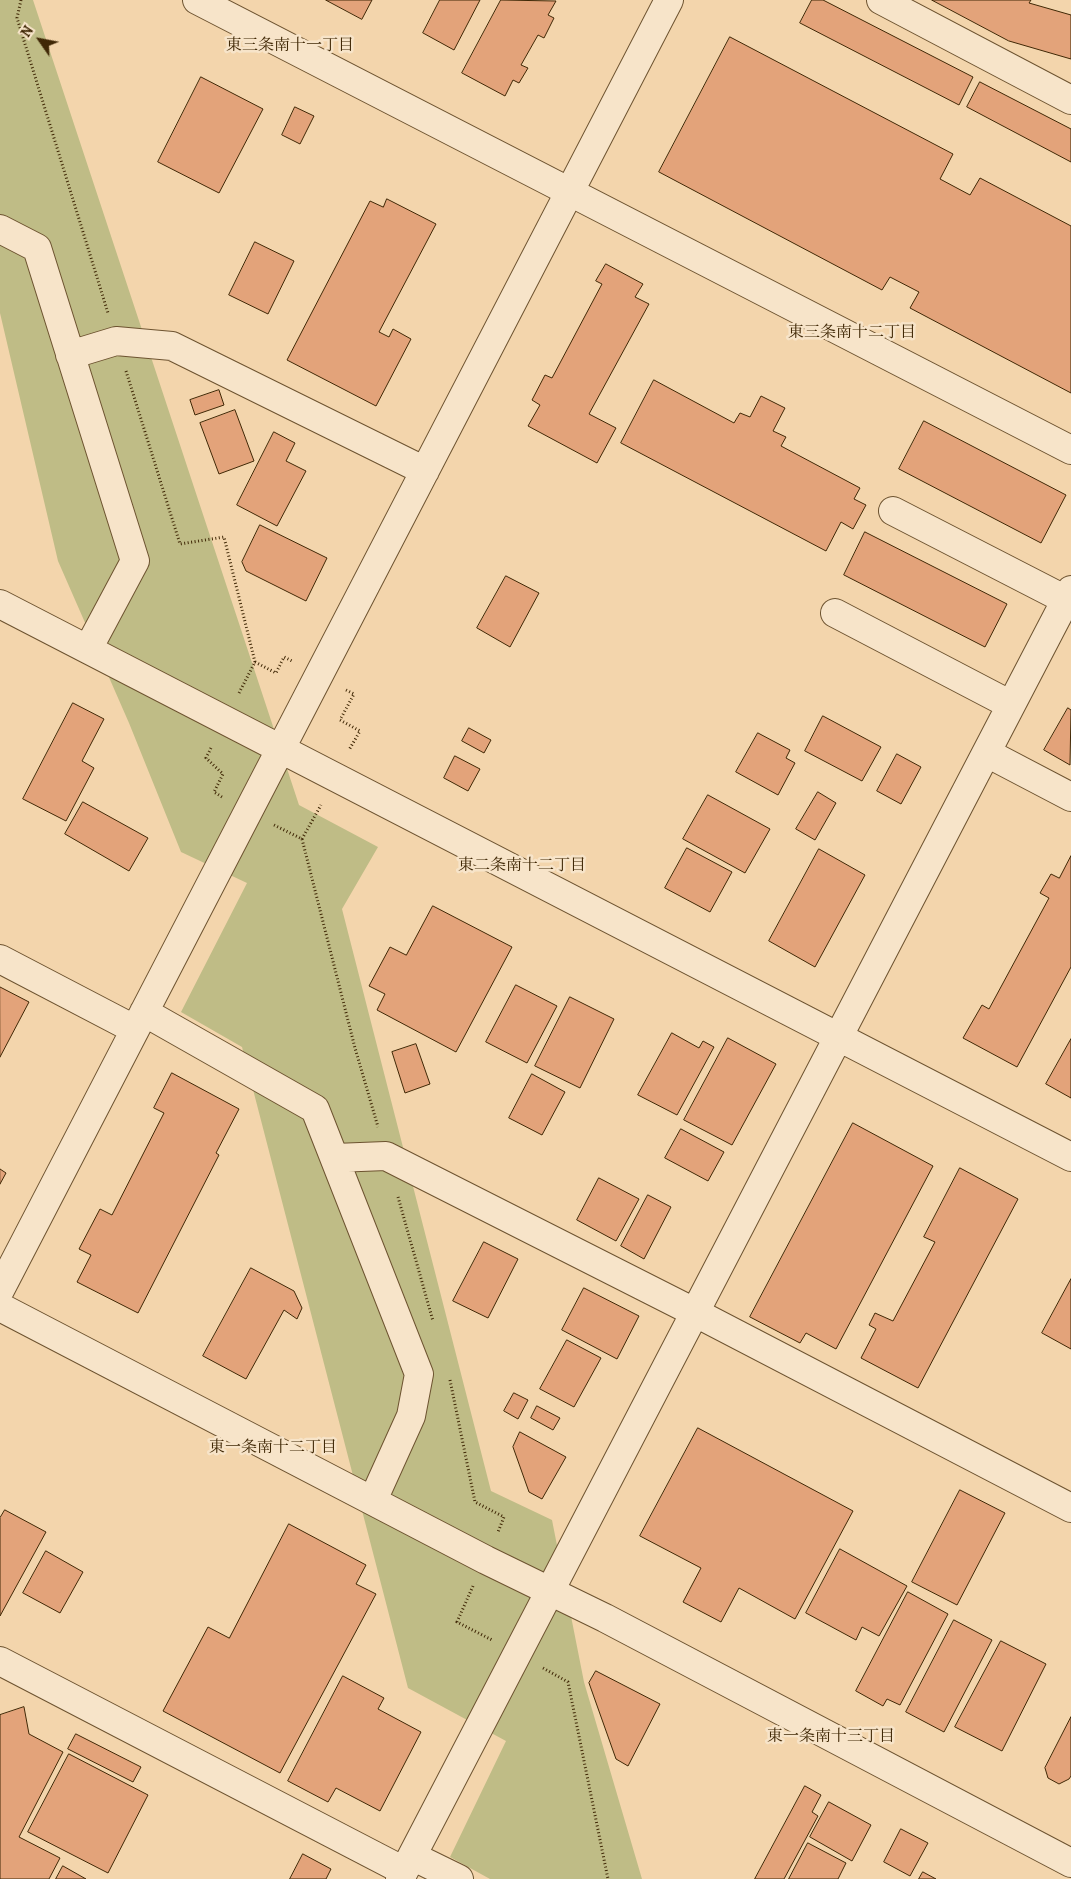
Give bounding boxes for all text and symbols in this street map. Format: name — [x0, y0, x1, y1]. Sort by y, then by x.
north arrow — [15, 15, 65, 65]
text: N — [16, 22, 38, 41]
district label: 東三条南十一丁目 — [226, 36, 354, 56]
district label: 東三条南十二丁目 — [788, 323, 916, 343]
district label: 東二条南十二丁目 — [458, 856, 586, 876]
district label: 東一条南十二丁目 — [209, 1438, 337, 1458]
district label: 東一条南十三丁目 — [767, 1727, 895, 1747]

